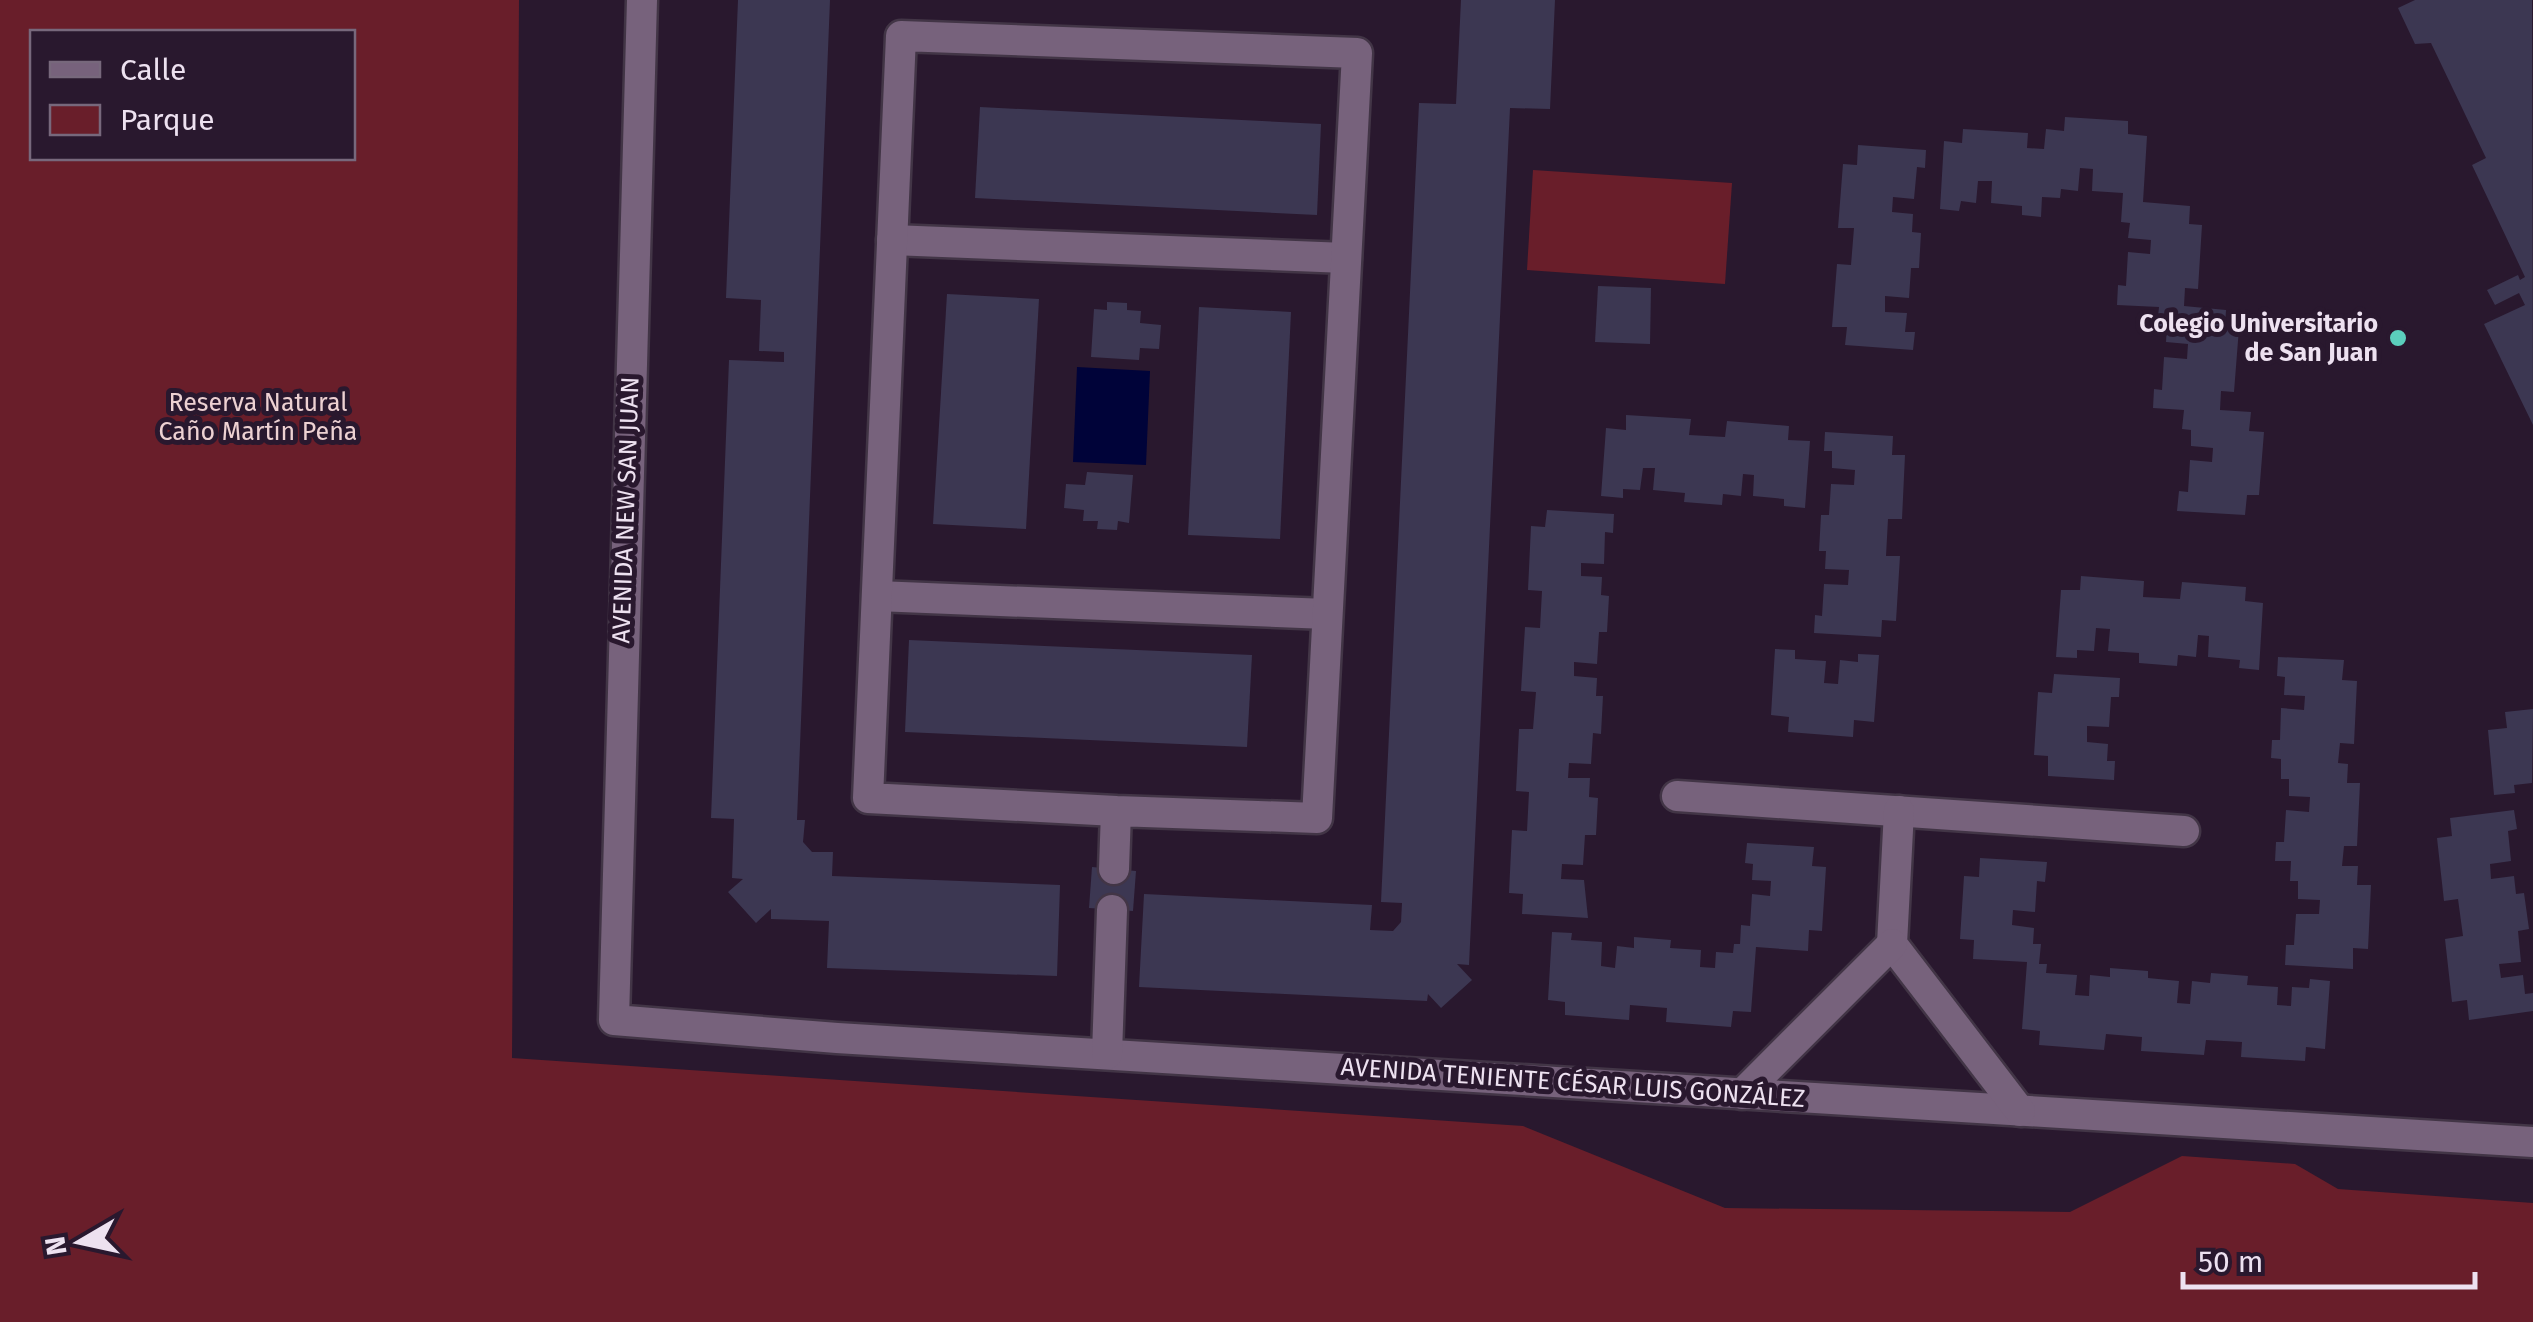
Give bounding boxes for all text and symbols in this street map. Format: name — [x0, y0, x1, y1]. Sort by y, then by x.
legend — [30, 30, 355, 160]
text: Calle — [120, 52, 186, 88]
text: Parque — [120, 102, 215, 138]
place label: Colegio Universitario de San Juan — [2139, 309, 2378, 368]
marker: Colegio Universitario de San Juan — [2387, 327, 2409, 349]
street label: AVENIDA NEW SAN JUAN — [606, 376, 646, 644]
park label: Reserva Natural Caño Martín Peña — [159, 388, 357, 447]
street label: AVENIDA TENIENTE CÉSAR LUIS GONZÁLEZ — [1340, 1051, 1806, 1114]
north arrow — [30, 1192, 130, 1292]
scale bar — [2183, 1227, 2476, 1289]
text: N — [38, 1234, 74, 1258]
text: 50 m — [2198, 1244, 2263, 1280]

